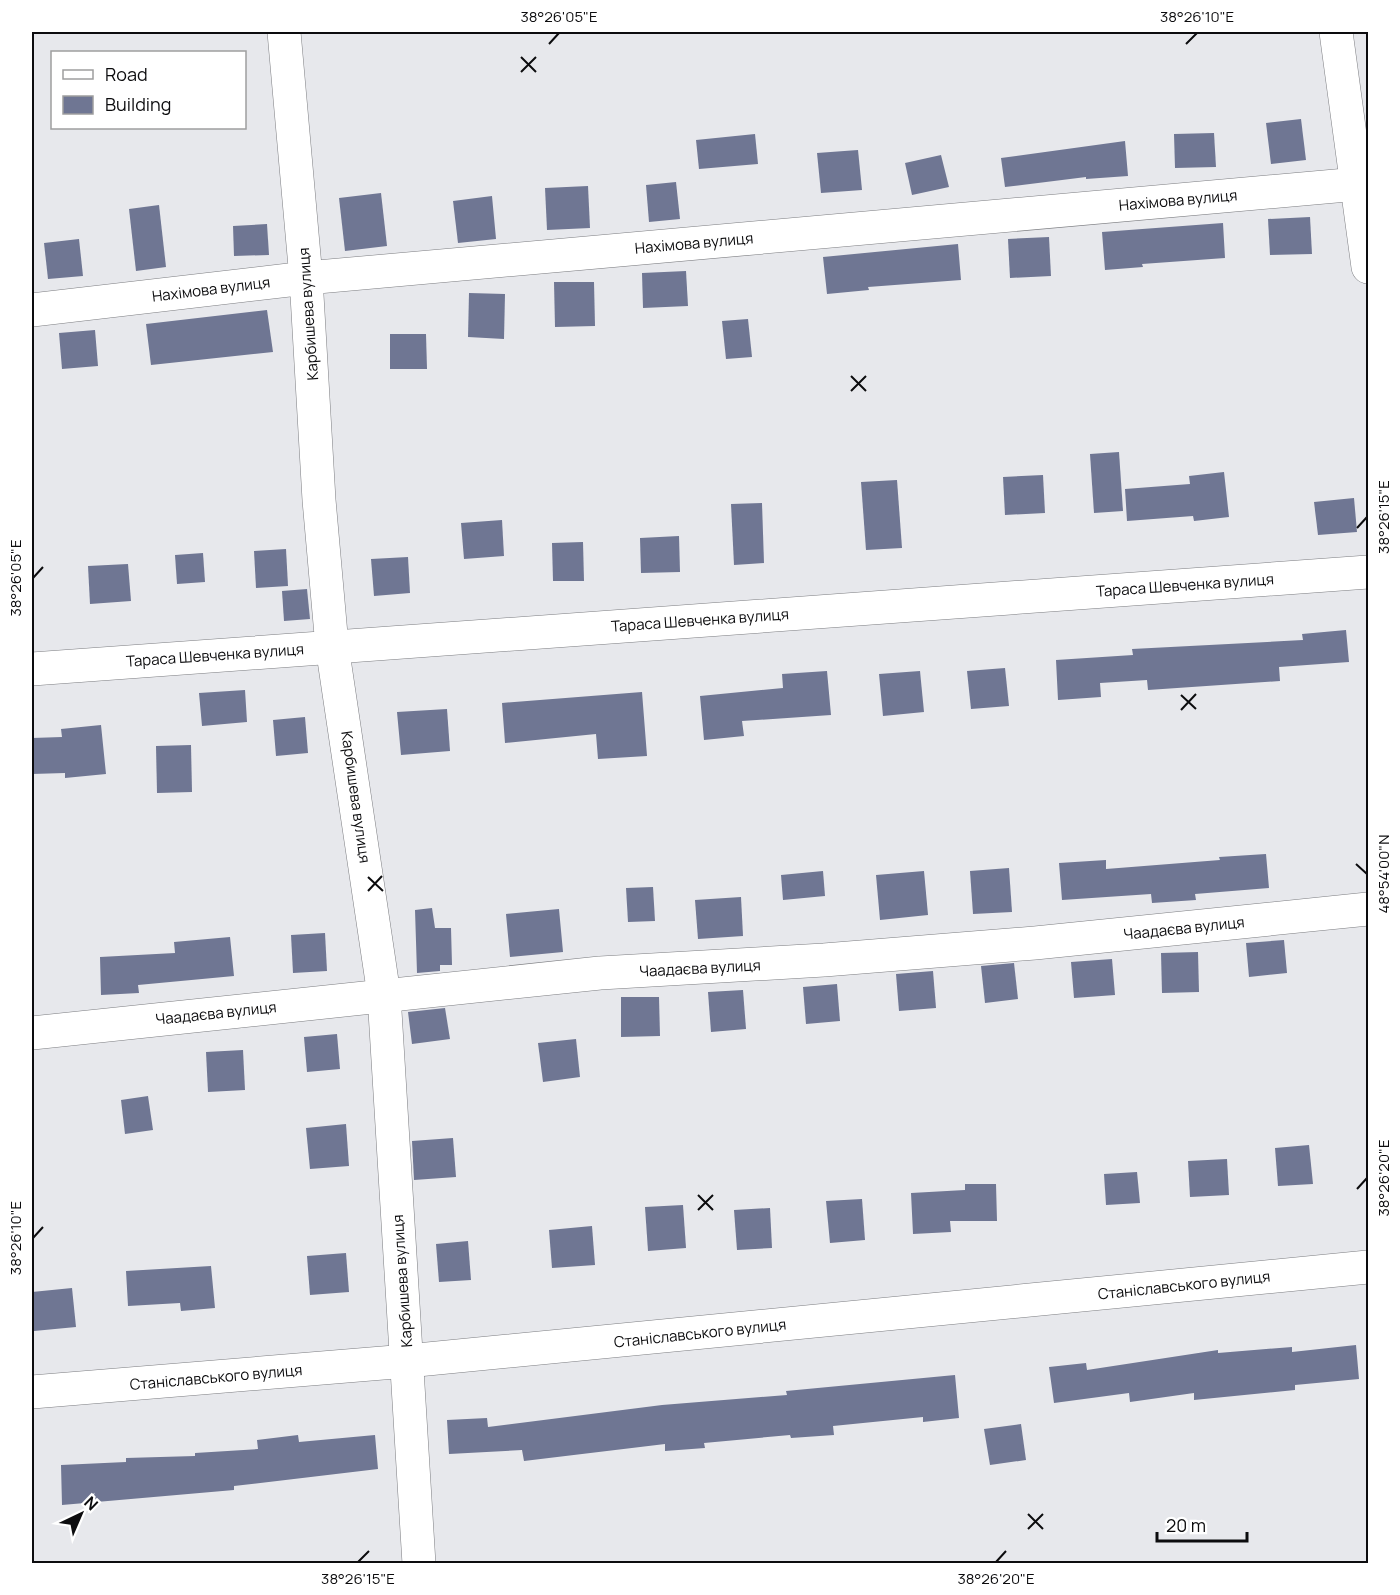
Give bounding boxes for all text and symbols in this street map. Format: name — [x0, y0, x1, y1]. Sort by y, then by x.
text: 38°26'05"E — [520, 6, 598, 27]
text: 38°26'10"E — [1160, 6, 1234, 27]
legend — [51, 51, 246, 129]
text: Road — [105, 62, 148, 86]
text: Building — [105, 92, 171, 116]
street label: Нахімова вулиця — [1118, 184, 1238, 216]
street label: Нахімова вулиця — [634, 227, 754, 259]
street label: Карбишева вулиця — [293, 247, 323, 381]
street label: Нахімова вулиця — [151, 271, 271, 307]
text: 38°26'15"E — [1373, 480, 1394, 554]
text: 38°26'05"E — [5, 539, 26, 617]
street label: Тараса Шевченка вулиця — [1095, 568, 1275, 602]
street label: Тараса Шевченка вулиця — [610, 603, 790, 637]
street label: Тараса Шевченка вулиця — [125, 638, 305, 672]
street label: Карбишева вулиця — [336, 730, 376, 864]
text: 48°54'00"N — [1373, 834, 1394, 914]
street label: Чаадаєва вулиця — [1122, 911, 1246, 945]
street label: Чаадаєва вулиця — [639, 954, 761, 982]
street label: Чаадаєва вулиця — [154, 996, 278, 1030]
text: 38°26'20"E — [1373, 1140, 1394, 1216]
text: 38°26'10"E — [5, 1201, 26, 1275]
street label: Карбишева вулиця — [387, 1214, 417, 1348]
street label: Станіславського вулиця — [1097, 1265, 1271, 1305]
street label: Станіславського вулиця — [613, 1313, 787, 1353]
street label: Станіславського вулиця — [129, 1359, 303, 1395]
north arrow — [51, 1484, 111, 1544]
text: N — [80, 1491, 103, 1515]
scale bar — [1157, 1505, 1247, 1543]
text: 20 m — [1166, 1513, 1206, 1537]
text: 38°26'15"E — [321, 1568, 395, 1589]
text: 38°26'20"E — [958, 1568, 1034, 1589]

